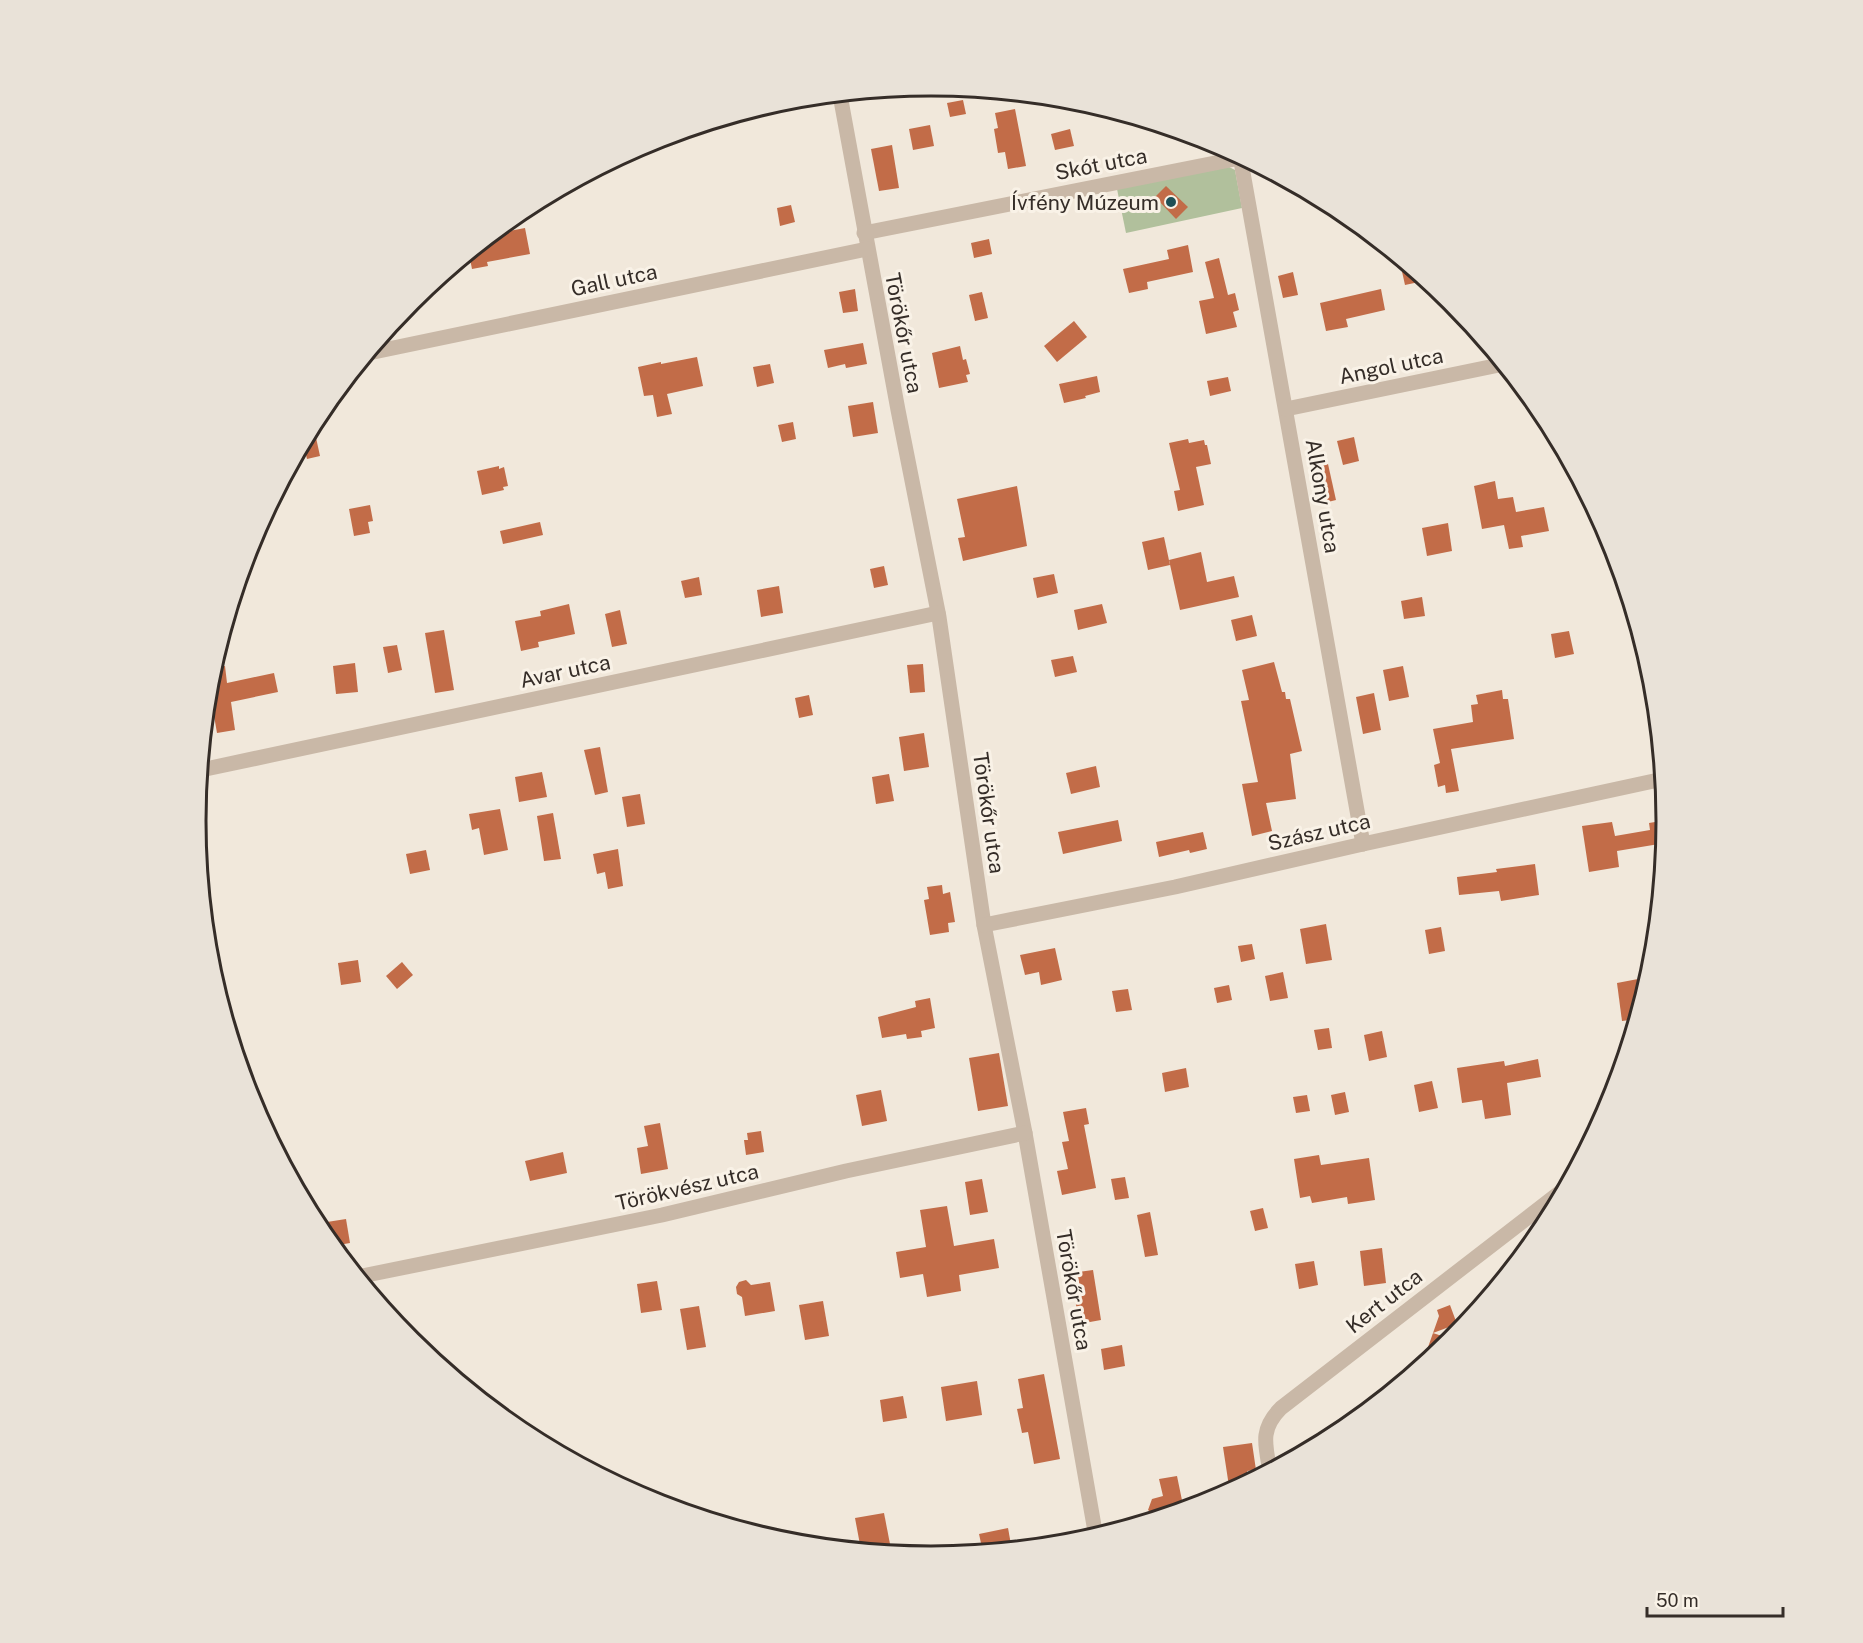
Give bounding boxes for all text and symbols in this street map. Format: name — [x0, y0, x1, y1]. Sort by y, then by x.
street label: Skót utca — [1053, 143, 1149, 185]
place label: Ívfény Múzeum — [1011, 190, 1159, 215]
marker: Ívfény Múzeum — [1164, 195, 1178, 209]
street label: Gall utca — [569, 259, 659, 301]
street label: Törökőr utca — [880, 271, 928, 395]
street label: Angol utca — [1337, 343, 1445, 389]
street label: Alkony utca — [1301, 437, 1345, 555]
street label: Avar utca — [517, 649, 613, 693]
street label: Törökőr utca — [968, 751, 1010, 875]
street label: Szász utca — [1265, 808, 1373, 856]
street label: Törökvész utca — [613, 1158, 761, 1216]
street label: Törökőr utca — [1051, 1228, 1097, 1352]
street label: Kert utca — [1341, 1264, 1427, 1338]
scale bar — [1647, 1580, 1784, 1618]
text: 50 m — [1656, 1590, 1699, 1611]

